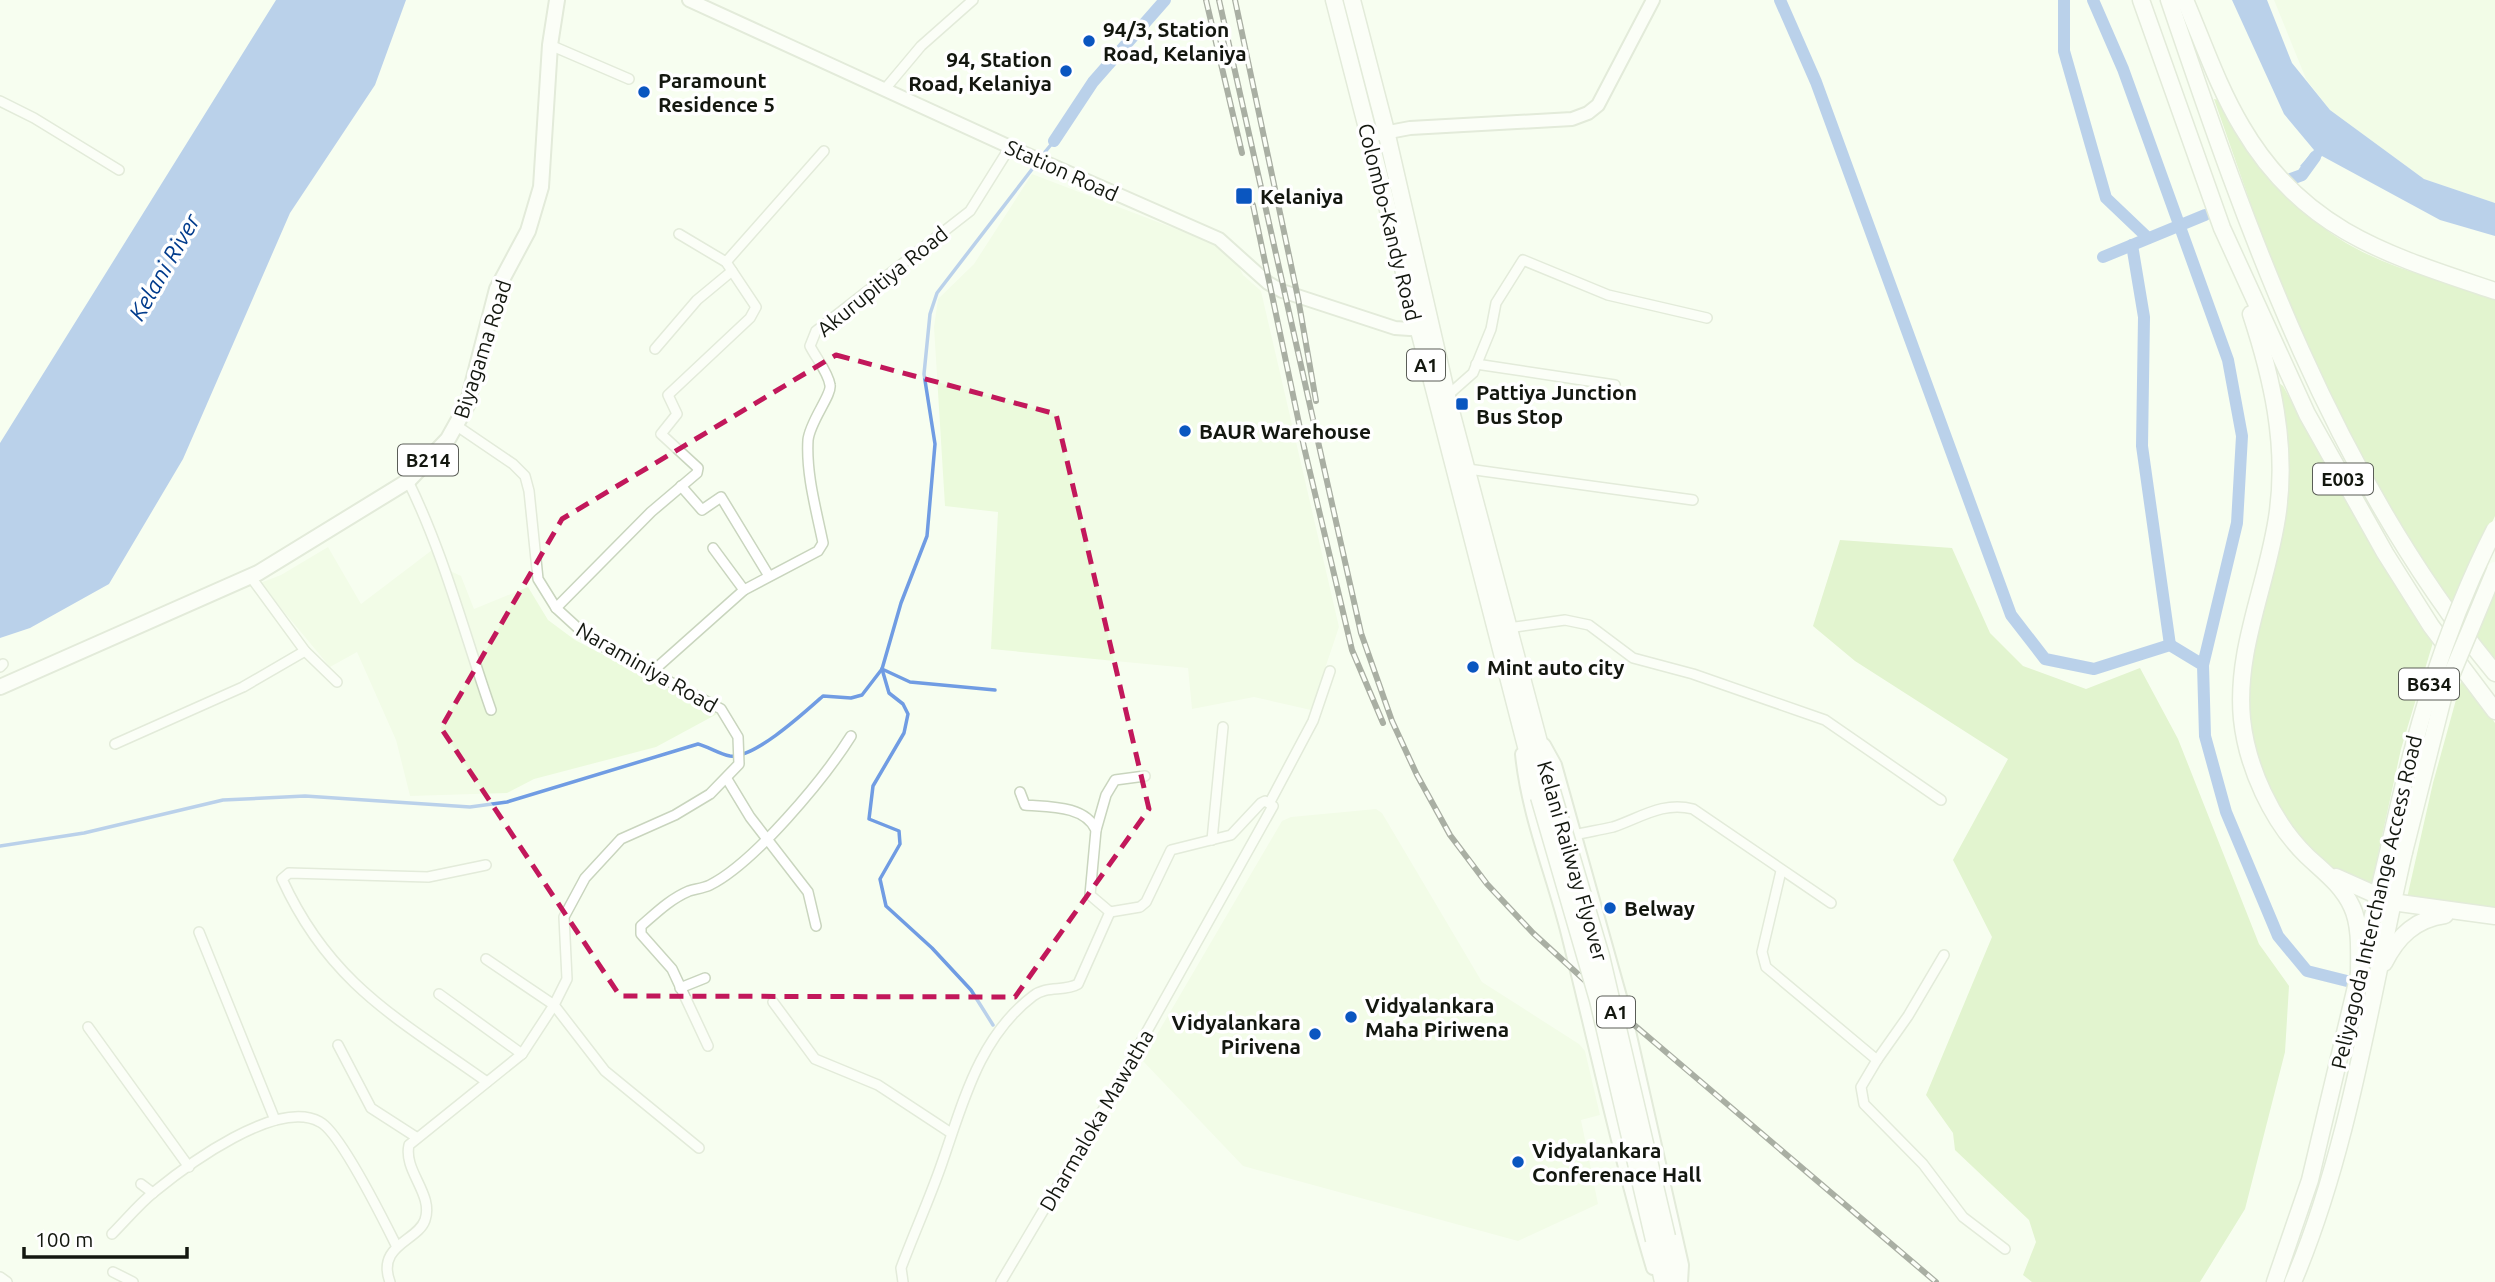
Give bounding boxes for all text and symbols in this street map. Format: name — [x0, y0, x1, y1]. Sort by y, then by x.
place label: 94/3, Station Road, Kelaniya — [1103, 17, 1247, 65]
marker: 94/3, Station Road, Kelaniya — [1081, 33, 1097, 49]
place label: 94, Station Road, Kelaniya — [908, 47, 1052, 95]
marker: 94, Station Road, Kelaniya — [1058, 63, 1074, 79]
place label: Paramount Residence 5 — [658, 68, 775, 116]
marker: Paramount Residence 5 — [636, 84, 652, 100]
street label: Colombo-Kandy Road — [1354, 121, 1426, 323]
street label: Station Road — [1002, 134, 1122, 206]
place label: Kelaniya — [1260, 184, 1344, 208]
marker: Kelaniya — [1234, 186, 1254, 206]
water label: Kelani River — [124, 208, 205, 325]
street label: Akurupitiya Road — [812, 221, 952, 341]
street label: Biyagama Road — [448, 277, 516, 421]
road number: A1 — [1407, 350, 1445, 380]
place label: Pattiya Junction Bus Stop — [1476, 380, 1637, 428]
marker: Pattiya Junction Bus Stop — [1454, 396, 1470, 412]
place label: BAUR Warehouse — [1199, 419, 1371, 443]
marker: BAUR Warehouse — [1177, 423, 1193, 439]
road number: B214 — [398, 444, 458, 475]
road number: E003 — [2313, 464, 2373, 494]
street label: Naraminiya Road — [572, 617, 722, 717]
place label: Mint auto city — [1487, 655, 1624, 679]
marker: Mint auto city — [1465, 659, 1481, 675]
road number: B634 — [2399, 668, 2459, 699]
street label: Peliyagoda Interchange Access Road — [2326, 733, 2426, 1071]
street label: Kelani Railway Flyover — [1533, 758, 1613, 964]
place label: Belway — [1624, 896, 1695, 920]
marker: Belway — [1602, 900, 1618, 916]
place label: Vidyalankara Maha Piriwena — [1365, 993, 1509, 1041]
road number: A1 — [1597, 996, 1635, 1028]
marker: Vidyalankara Maha Piriwena — [1343, 1009, 1359, 1025]
place label: Vidyalankara Pirivena — [1172, 1010, 1301, 1058]
street label: Dharmaloka Mawatha — [1034, 1025, 1158, 1215]
marker: Vidyalankara Pirivena — [1307, 1026, 1323, 1042]
place label: Vidyalankara Conferenace Hall — [1532, 1138, 1701, 1186]
marker: Vidyalankara Conferenace Hall — [1510, 1154, 1526, 1170]
scale bar — [24, 1216, 187, 1260]
text: 100 m — [35, 1227, 93, 1251]

